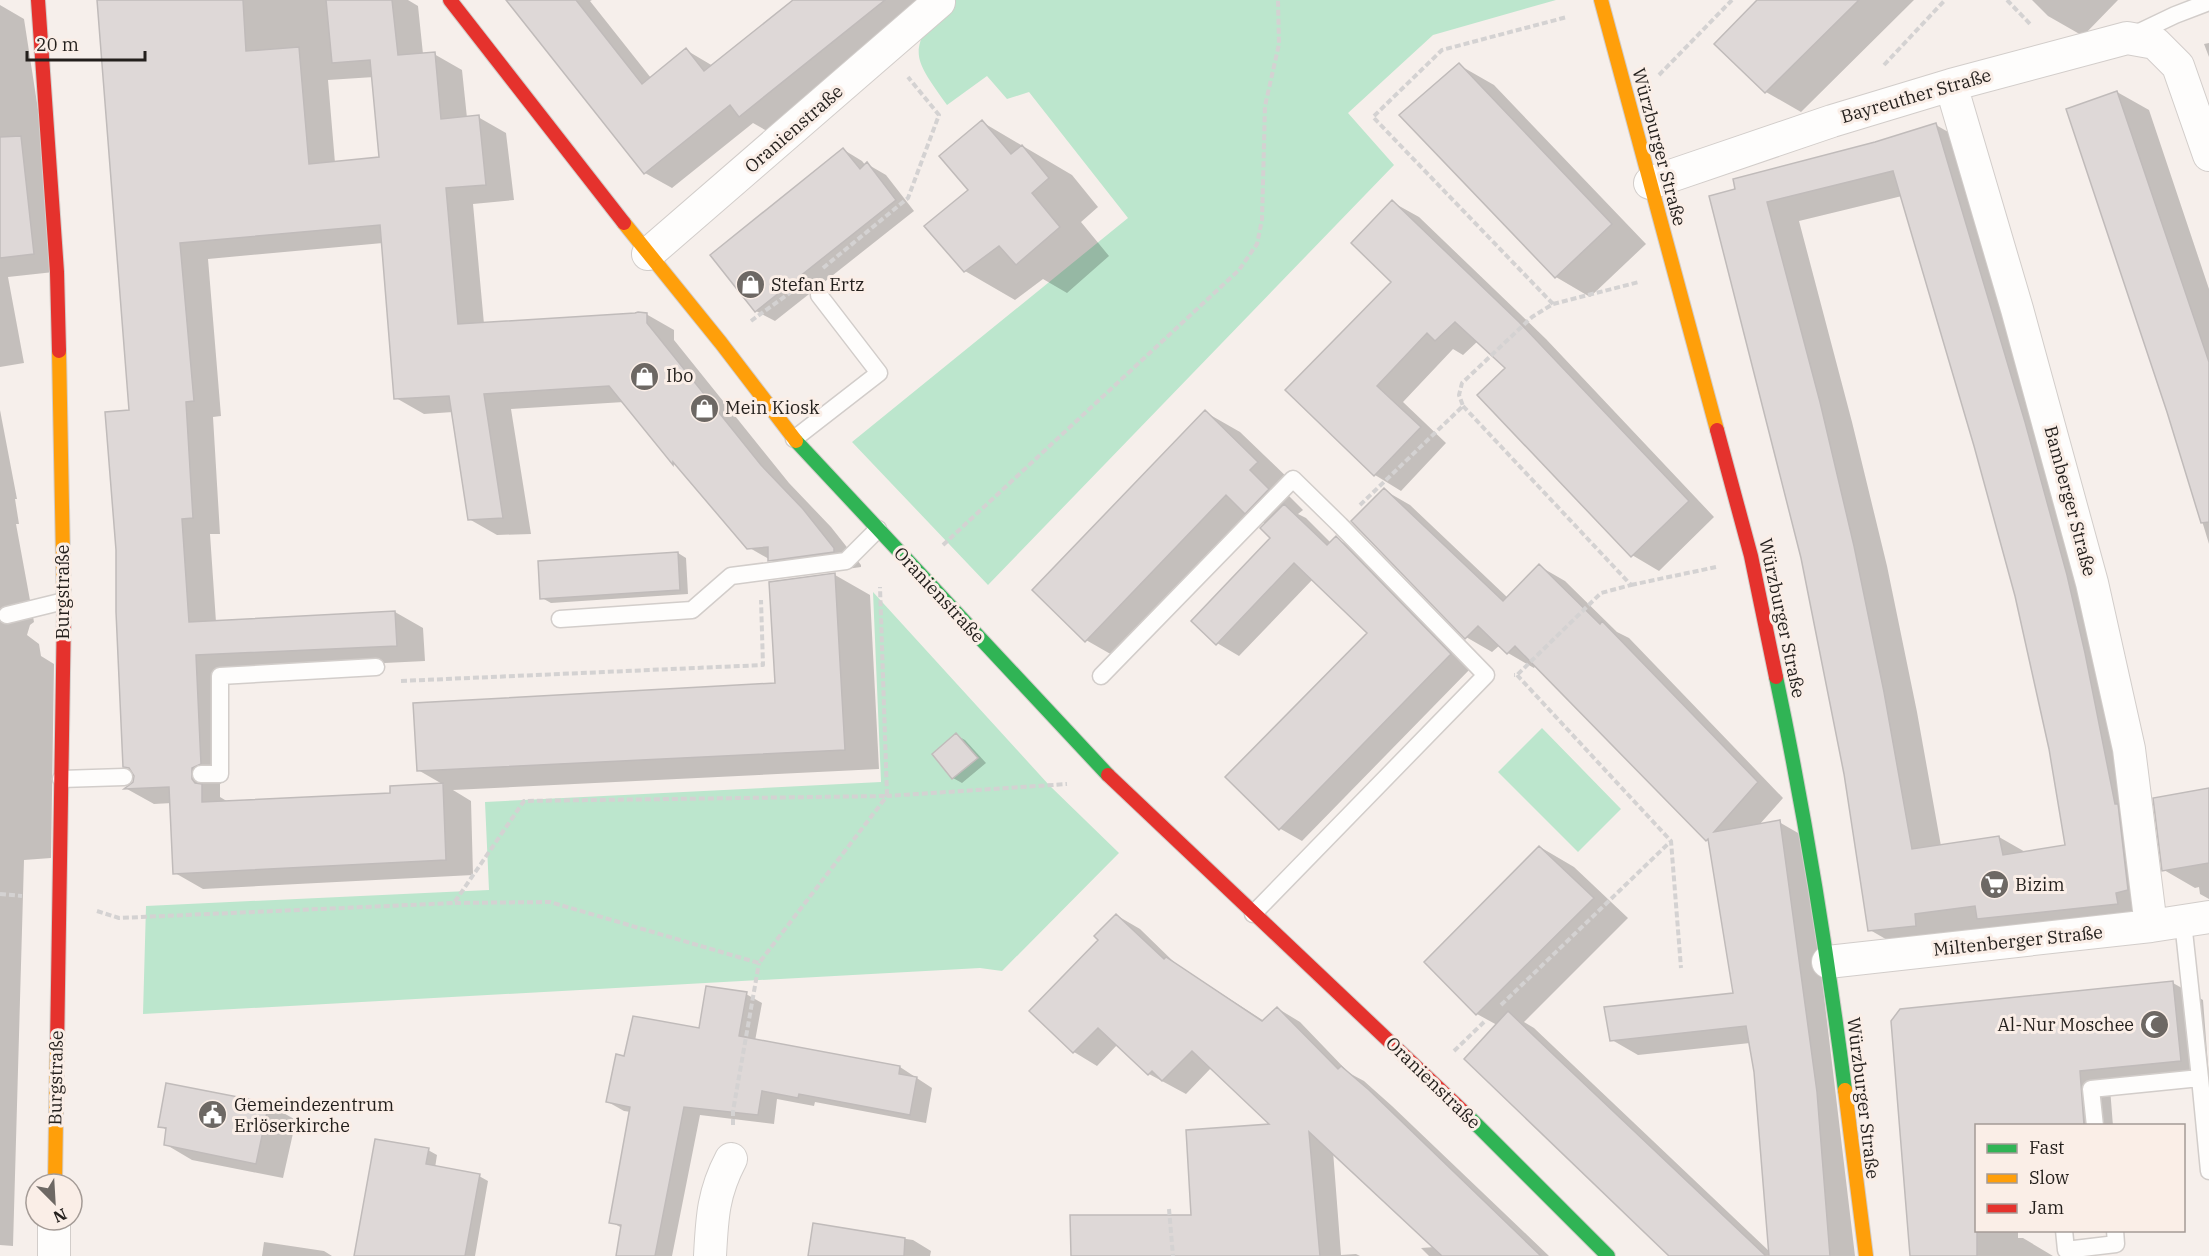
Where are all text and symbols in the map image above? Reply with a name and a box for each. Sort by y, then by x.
scale bar [27,24,146,62]
text: 20 m [36,33,79,56]
street label: Bayreuther Straße [1838,63,1994,128]
street label: Würzburger Straße [1627,65,1692,228]
street label: Oranienstraße [740,80,848,178]
shop icon: Stefan Ertz [734,269,766,301]
place label: Stefan Ertz [771,273,864,296]
shop icon: Ibo [629,360,661,392]
place label: Ibo [666,364,693,387]
shop icon: Mein Kiosk [688,392,720,424]
place label: Mein Kiosk [725,396,820,419]
street label: Bamberger Straße [2039,423,2102,579]
street label: Würzburger Straße [1754,536,1811,700]
street label: Oranienstraße [889,542,990,647]
street label: Burgstraße [51,545,74,639]
supermarket icon: Bizim [1978,869,2010,901]
place label: Bizim [2015,873,2065,896]
street label: Miltenberger Straße [1932,920,2104,961]
mosque icon: Al-Nur Moschee [2139,1009,2171,1041]
place label: Al-Nur Moschee [1998,1013,2134,1036]
street label: Würzburger Straße [1842,1016,1885,1180]
street label: Burgstraße [43,1030,68,1126]
street label: Oranienstraße [1381,1032,1486,1134]
place label: Gemeindezentrum Erlöserkirche [234,1093,394,1137]
public building icon: Gemeindezentrum Erlöserkirche [197,1099,229,1131]
legend [1975,1124,2185,1232]
text: Fast [2029,1136,2064,1159]
text: Slow [2029,1166,2069,1189]
north arrow [24,1172,84,1232]
text: Jam [2029,1196,2064,1219]
text: N [50,1204,70,1227]

